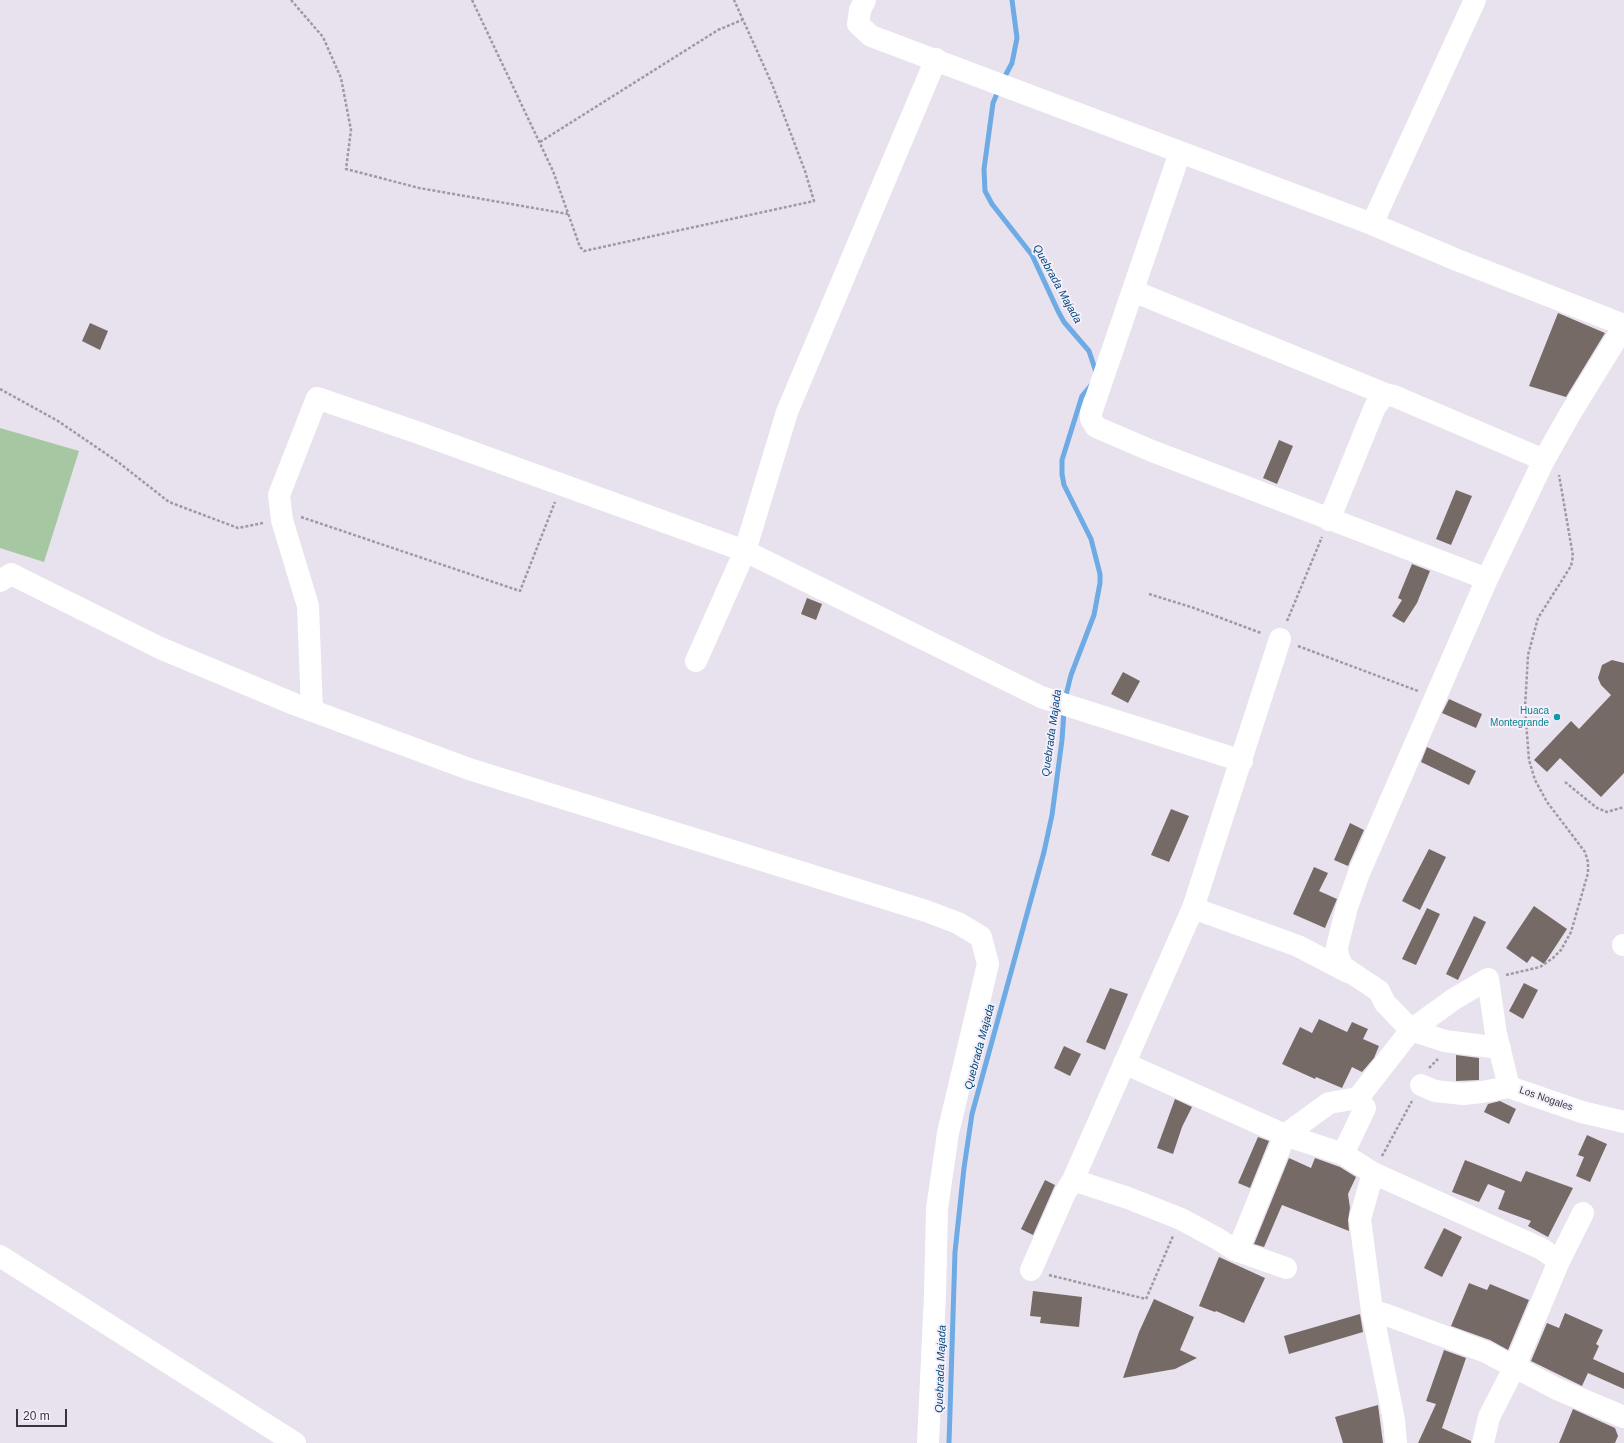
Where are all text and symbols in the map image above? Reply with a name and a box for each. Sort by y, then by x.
water label: Quebrada Majada [1030,242,1084,326]
water label: Quebrada Majada [1039,688,1065,778]
place label: Huaca Montegrande [1490,705,1549,728]
marker: Huaca Montegrande [1552,712,1562,722]
water label: Quebrada Majada [962,1003,998,1091]
street label: Los Nogales [1518,1084,1574,1114]
water label: Quebrada Majada [933,1325,949,1413]
scale bar [18,1401,69,1427]
text: 20 m [23,1409,50,1423]

